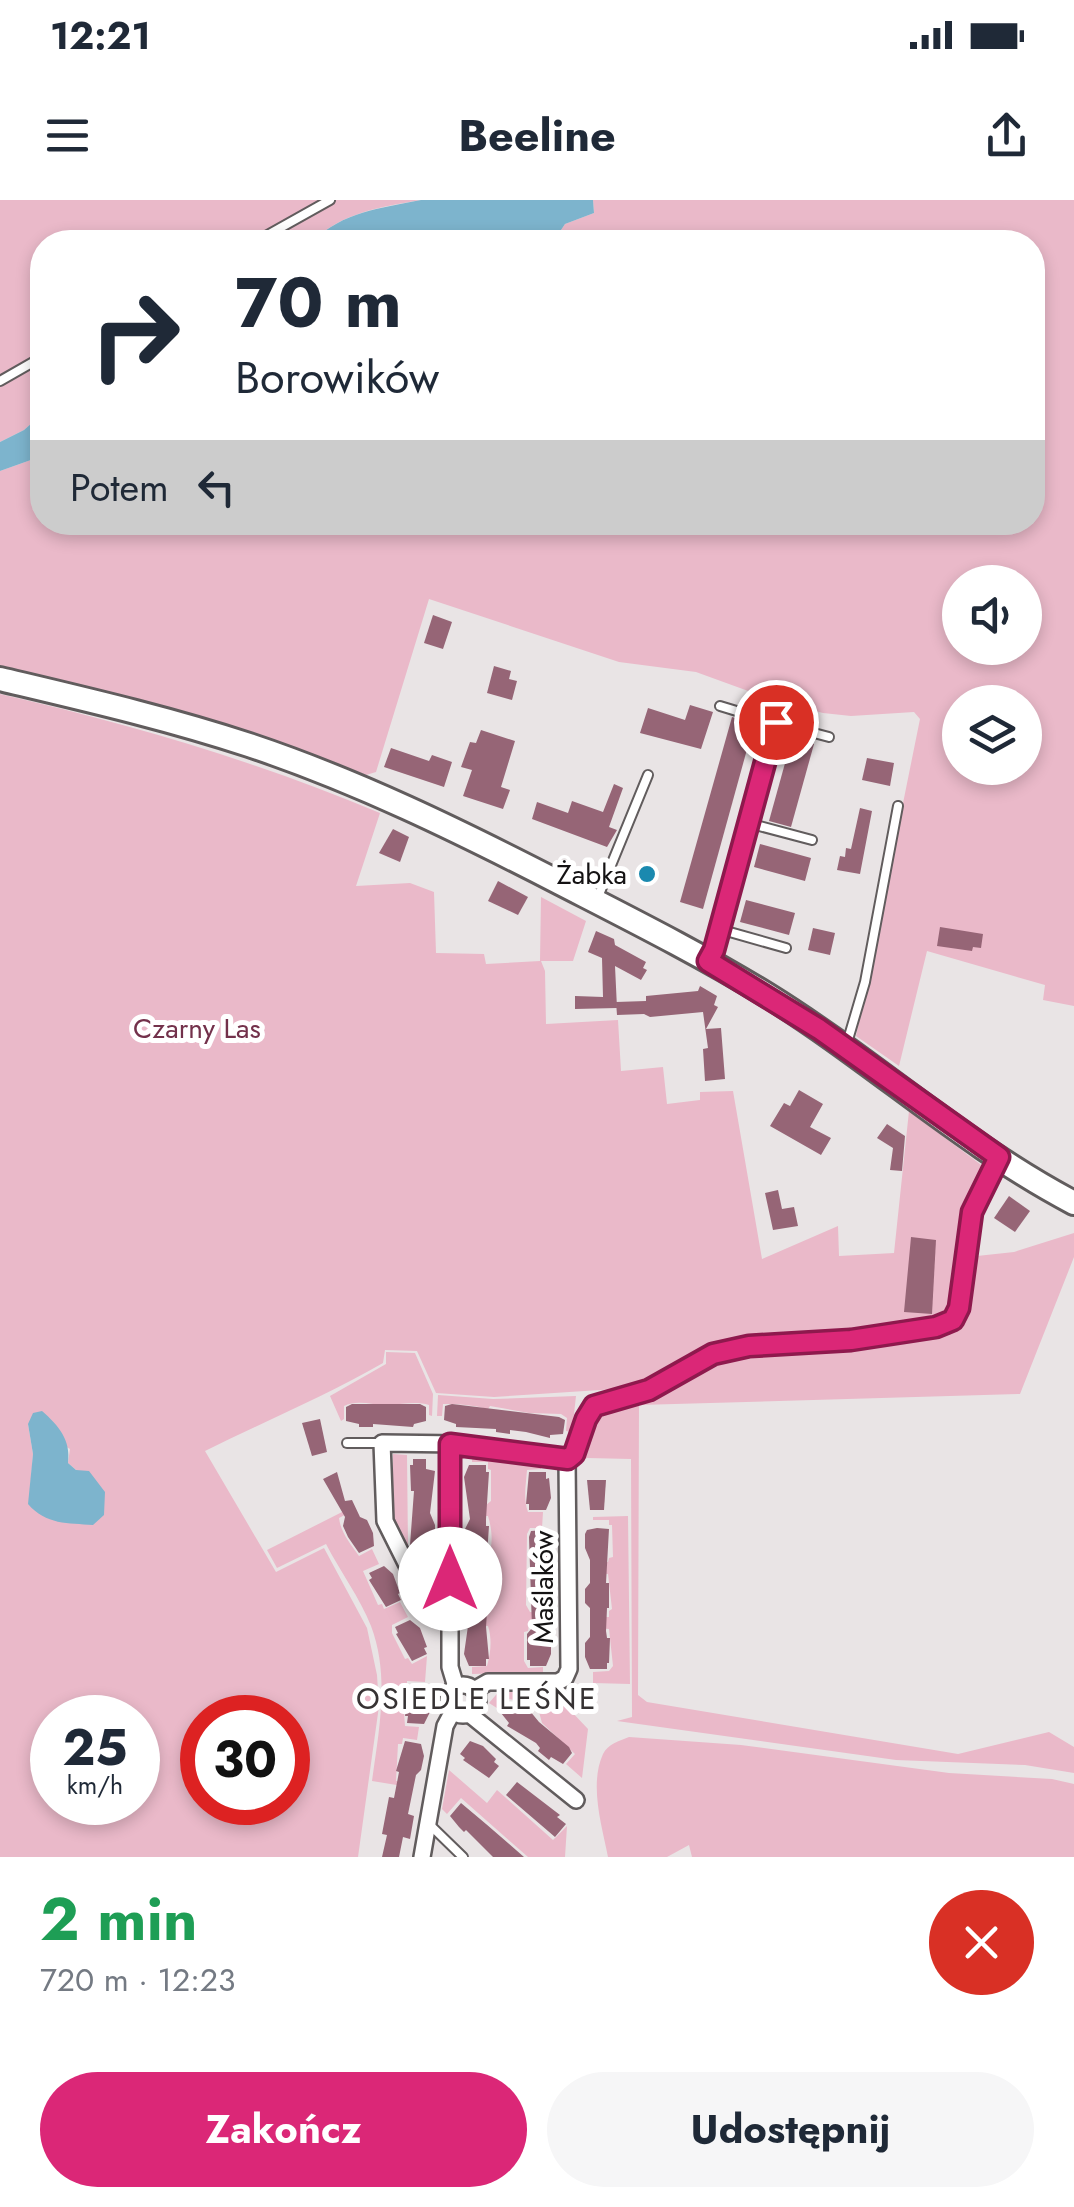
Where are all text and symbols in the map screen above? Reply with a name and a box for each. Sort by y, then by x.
text: 12:21 [50,8,151,63]
text: Beeline [458,103,616,168]
icon: menu [40,108,95,163]
icon: share [979,108,1034,163]
text: 70 m [235,252,402,353]
icon: right [70,270,200,400]
text: Borowików [235,345,439,410]
text: Potem [70,460,169,515]
icon: left [189,460,244,515]
map controls [942,565,1042,785]
button: sound [942,565,1042,665]
pin [734,680,819,765]
button: layers [942,685,1042,785]
icon: arrive [749,695,804,750]
place label: Żabka [557,854,627,895]
marker: Żabka [636,863,658,885]
park label: Czarny Las [133,1008,261,1049]
position arrow [398,1527,502,1631]
street label: Maślaków [523,1530,564,1644]
district label: OSIEDLE LEŚNE [356,1677,598,1720]
speed limit sign: 30 [180,1695,310,1825]
text: 25 [62,1711,128,1784]
text: km/h [67,1767,123,1803]
text: 2 min [40,1876,198,1963]
button: close [929,1890,1034,1995]
text: 720 m · 12:23 [40,1957,235,2003]
button: Zakończ [40,2072,527,2187]
button: Udostępnij [547,2072,1034,2187]

